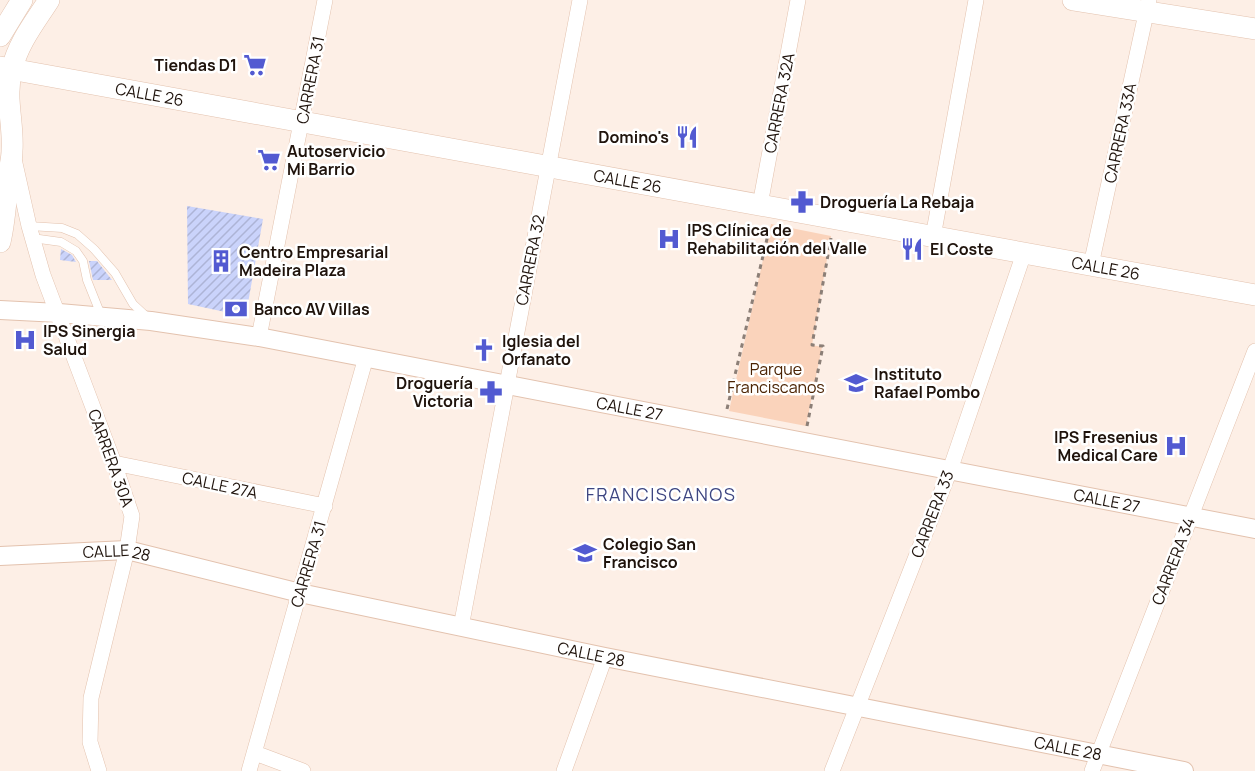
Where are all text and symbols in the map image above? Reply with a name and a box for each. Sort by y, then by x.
street label: CARRERA 31 [291,34,329,126]
street label: CARRERA 32A [758,51,800,155]
supermarket icon: Tiendas D1 [242,52,268,78]
place label: Tiendas D1 [154,54,237,76]
street label: CALLE 26 [114,77,185,111]
street label: CARRERA 33A [1099,81,1141,185]
restaurant icon: Domino's [674,124,700,150]
place label: Domino's [598,126,669,148]
place label: Autoservicio Mi Barrio [287,140,385,180]
supermarket icon: Autoservicio Mi Barrio [256,147,282,173]
street label: CALLE 26 [592,164,664,198]
pharmacy icon: Droguería La Rebaja [789,189,815,215]
place label: Droguería La Rebaja [820,191,974,213]
street label: CARRERA 32 [510,213,550,307]
place label: IPS Clínica de Rehabilitación del Valle [687,219,867,259]
hospital icon: IPS Clínica de Rehabilitación del Valle [656,226,682,252]
restaurant icon: El Coste [899,236,925,262]
place label: El Coste [930,238,994,260]
place label: Centro Empresarial Madeira Plaza [239,241,388,281]
building icon: Centro Empresarial Madeira Plaza [208,248,234,274]
street label: CALLE 26 [1070,251,1142,285]
bank icon: Banco AV Villas [223,296,249,322]
place label: Banco AV Villas [254,298,370,320]
place label: IPS Sinergia Salud [43,320,136,360]
hospital icon: IPS Sinergia Salud [12,327,38,353]
place label: Iglesia del Orfanato [502,330,580,370]
church icon: Iglesia del Orfanato [471,337,497,363]
park label: Parque Franciscanos [727,358,825,398]
place label: Instituto Rafael Pombo [874,363,980,403]
school or university icon: Instituto Rafael Pombo [843,370,869,396]
place label: Droguería Victoria [396,372,473,412]
pharmacy icon: Droguería Victoria [478,379,504,405]
street label: CALLE 27 [595,391,665,426]
street label: CARRERA 30A [83,406,139,510]
place label: IPS Fresenius Medical Care [1054,426,1158,466]
hospital icon: IPS Fresenius Medical Care [1163,433,1189,459]
street label: CALLE 27A [180,466,260,504]
street label: CARRERA 33 [905,467,959,561]
district label: FRANCISCANOS [586,482,736,506]
street label: CALLE 27 [1072,483,1142,518]
street label: CARRERA 34 [1146,514,1200,608]
street label: CARRERA 31 [285,518,331,610]
place label: Colegio San Francisco [603,533,696,573]
street label: CALLE 28 [82,539,153,566]
school or university icon: Colegio San Francisco [572,540,598,566]
street label: CALLE 28 [556,636,627,672]
street label: CALLE 28 [1032,731,1104,766]

